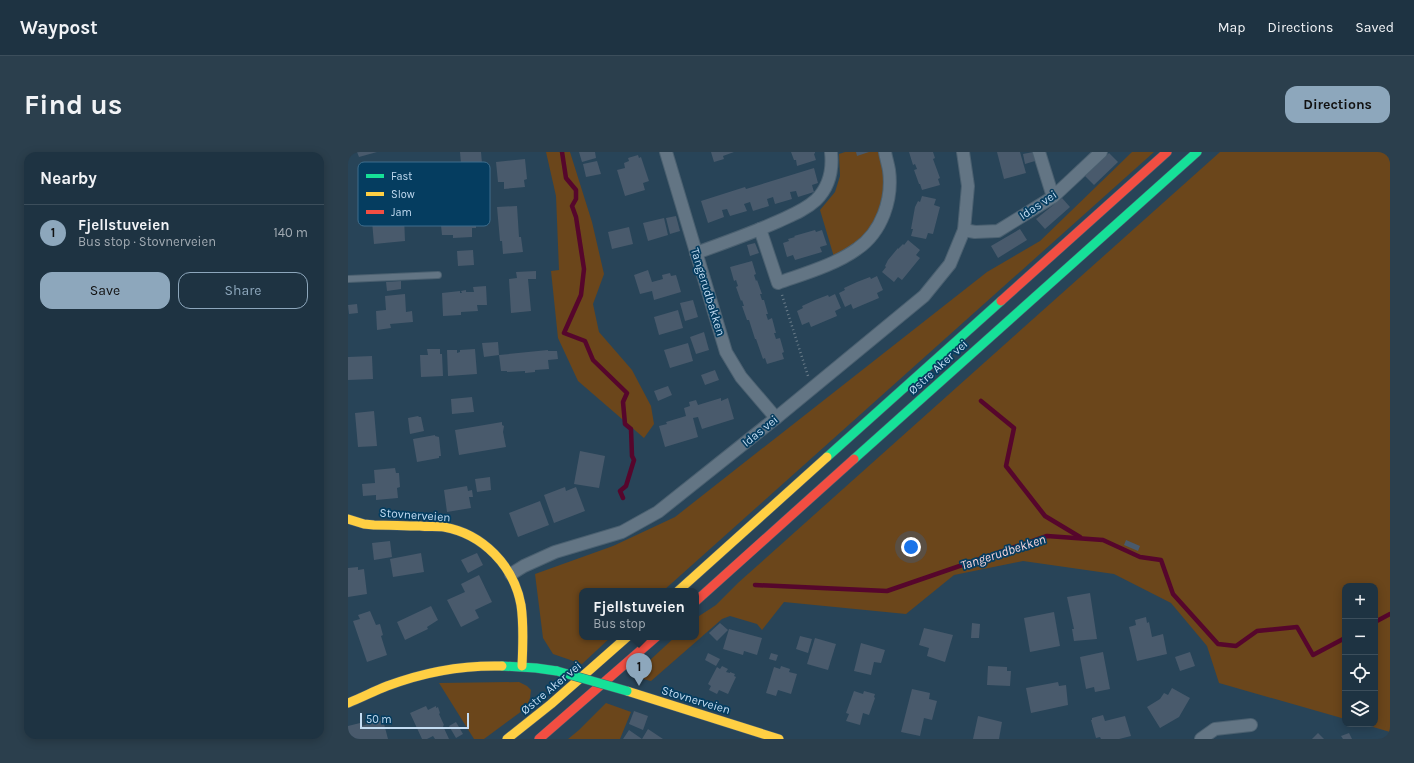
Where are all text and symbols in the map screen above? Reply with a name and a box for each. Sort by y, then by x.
text: Waypost [20,17,98,39]
text: Map [1218,19,1246,36]
text: Directions [1268,19,1333,36]
text: Saved [1355,19,1394,36]
button: Directions [1285,86,1390,123]
text: Find us [24,88,123,121]
legend [358,162,490,226]
text: Nearby [40,168,97,188]
text: Fast [391,170,412,183]
street label: Idas vei [1017,187,1059,223]
text: Slow [391,188,415,201]
text: Jam [391,206,412,219]
text: Fjellstuveien [78,216,170,234]
text: 1 [51,225,55,240]
text: 140 m [273,225,308,240]
text: Bus stop · Stovnerveien [78,234,216,249]
street label: Tangerudbakken [688,246,728,338]
button: Save [40,272,170,309]
button: Share [178,272,308,309]
street label: Østre Aker vei [906,337,970,397]
street label: Idas vei [739,412,781,450]
street label: Stovnerveien [379,506,451,524]
water label: Tangerudbekken [958,531,1048,573]
your location [901,537,921,557]
map controls [1342,583,1378,727]
button: + [1342,583,1378,619]
popup [579,588,699,640]
text: Fjellstuveien [593,598,685,616]
text: Bus stop [593,616,646,631]
button: − [1342,619,1378,655]
pin: 1 [626,653,652,686]
button: locate [1342,655,1378,691]
street label: Østre Aker vei [518,659,584,717]
street label: Stovnerveien [660,683,732,717]
button: layers [1342,691,1378,727]
scale bar [360,711,469,730]
text: 50 m [366,713,392,726]

